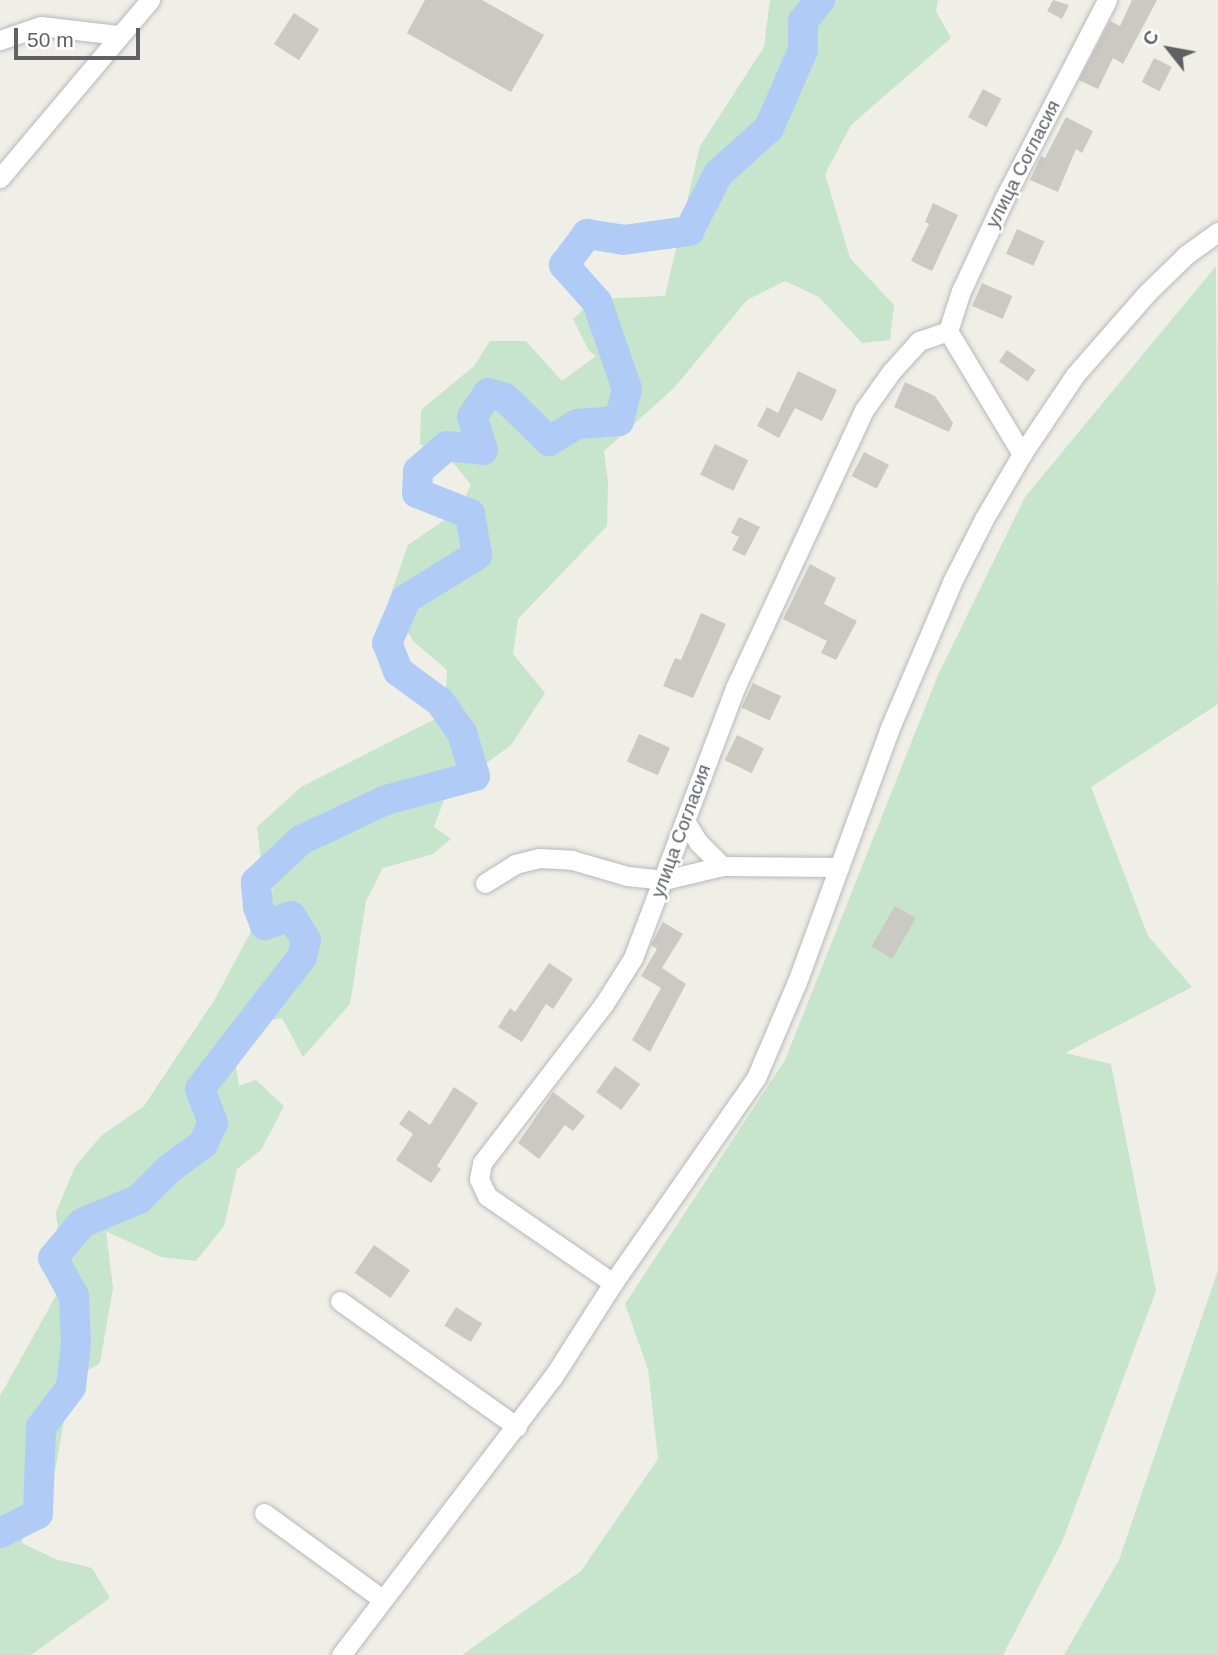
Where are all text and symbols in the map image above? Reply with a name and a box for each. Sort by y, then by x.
scale bar [18,14,144,58]
north arrow [1134,14,1204,84]
text: С [1138,27,1163,49]
text: 50 m [27,28,74,51]
street label: улица Согласия [981,96,1065,232]
street label: улица Согласия [646,761,716,901]

